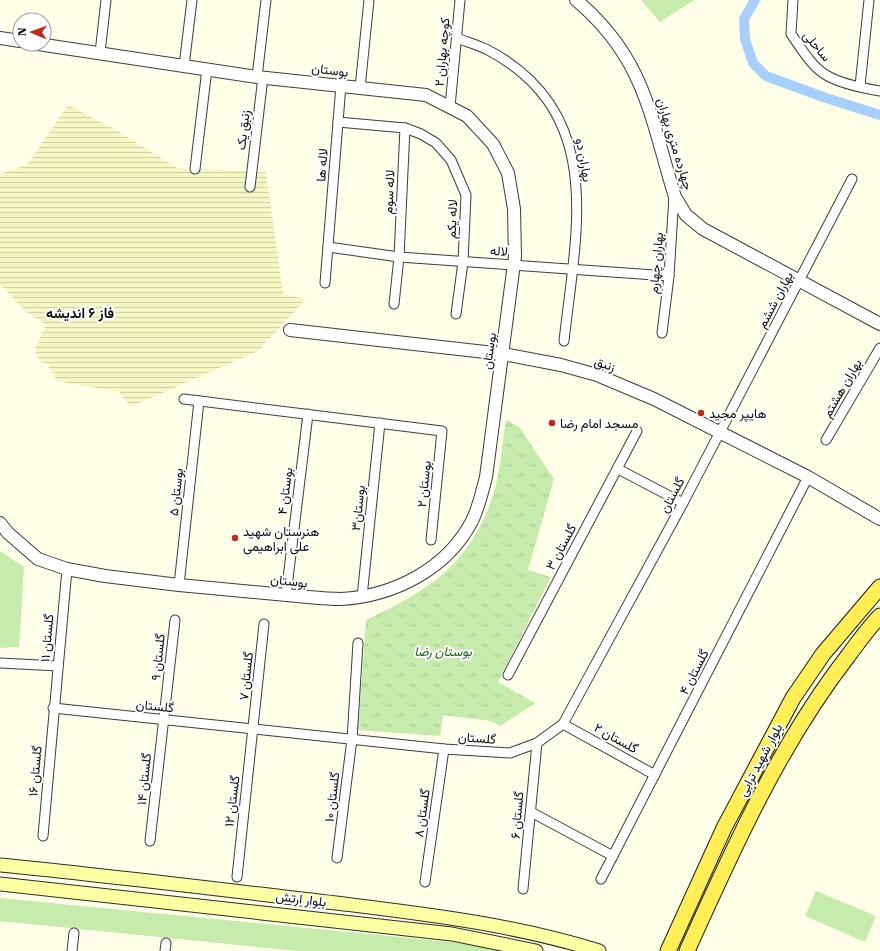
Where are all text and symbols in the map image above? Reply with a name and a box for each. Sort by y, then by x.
north arrow [12,12,52,52]
street label: کوچه بهاران ۲ [431,17,454,87]
text: N [15,27,29,36]
street label: ساحلی [799,27,835,65]
street label: بوستان [311,59,350,81]
street label: چهارده متری بهاران [652,96,697,193]
street label: زنبق یک [232,109,254,151]
street label: بهاران دو [572,137,596,183]
street label: لاله ها [312,148,332,182]
street label: لاله سوم [379,169,399,215]
street label: لاله یکم [443,199,461,239]
street label: بهاران چهارم [645,231,668,295]
street label: لاله [489,242,509,260]
street label: بهاران ششم [753,269,797,331]
district label: فاز ۶ اندیشه [46,304,114,322]
street label: بوستان [478,331,500,371]
street label: زنبق [592,353,618,375]
street label: بهاران هشتم [818,355,866,420]
place label: هایپر مجید [709,405,767,423]
marker: هایپر مجید [696,408,706,418]
place label: مسجد امام رضا [560,415,639,432]
marker: مسجد امام رضا [547,418,557,428]
street label: بوستان ۲ [413,460,435,508]
street label: بوستان ۴ [274,466,296,516]
street label: بوستان ۵ [165,467,187,517]
street label: گلستان [656,474,689,516]
street label: بوستان۳ [347,484,369,532]
street label: گلستان ۳ [542,521,580,573]
place label: هنرستان شهید علی ابراهیمی [243,523,319,555]
marker: هنرستان شهید علی ابراهیمی [230,533,240,543]
street label: بوستان [270,571,308,591]
street label: گلستان ۱۱ [36,613,58,663]
street label: گلستان ۹ [147,632,169,681]
park label: بوستان رضا [414,643,473,660]
street label: گلستان ۴ [675,646,713,697]
street label: گلستان ۷ [235,651,257,701]
street label: گلستان [135,696,175,716]
street label: گلستان ۲ [591,719,641,757]
street label: بلوار شهید ترابی [734,720,786,799]
street label: گلستان [457,728,497,748]
street label: گلستان ۱۶ [24,745,46,797]
street label: گلستان ۱۴ [133,752,155,806]
street label: گلستان ۱۰ [320,771,344,823]
street label: گلستان ۱۲ [220,774,244,828]
street label: گلستان ۸ [410,787,434,838]
street label: گلستان ۶ [506,790,528,839]
street label: بلوار ارتش [275,887,327,911]

